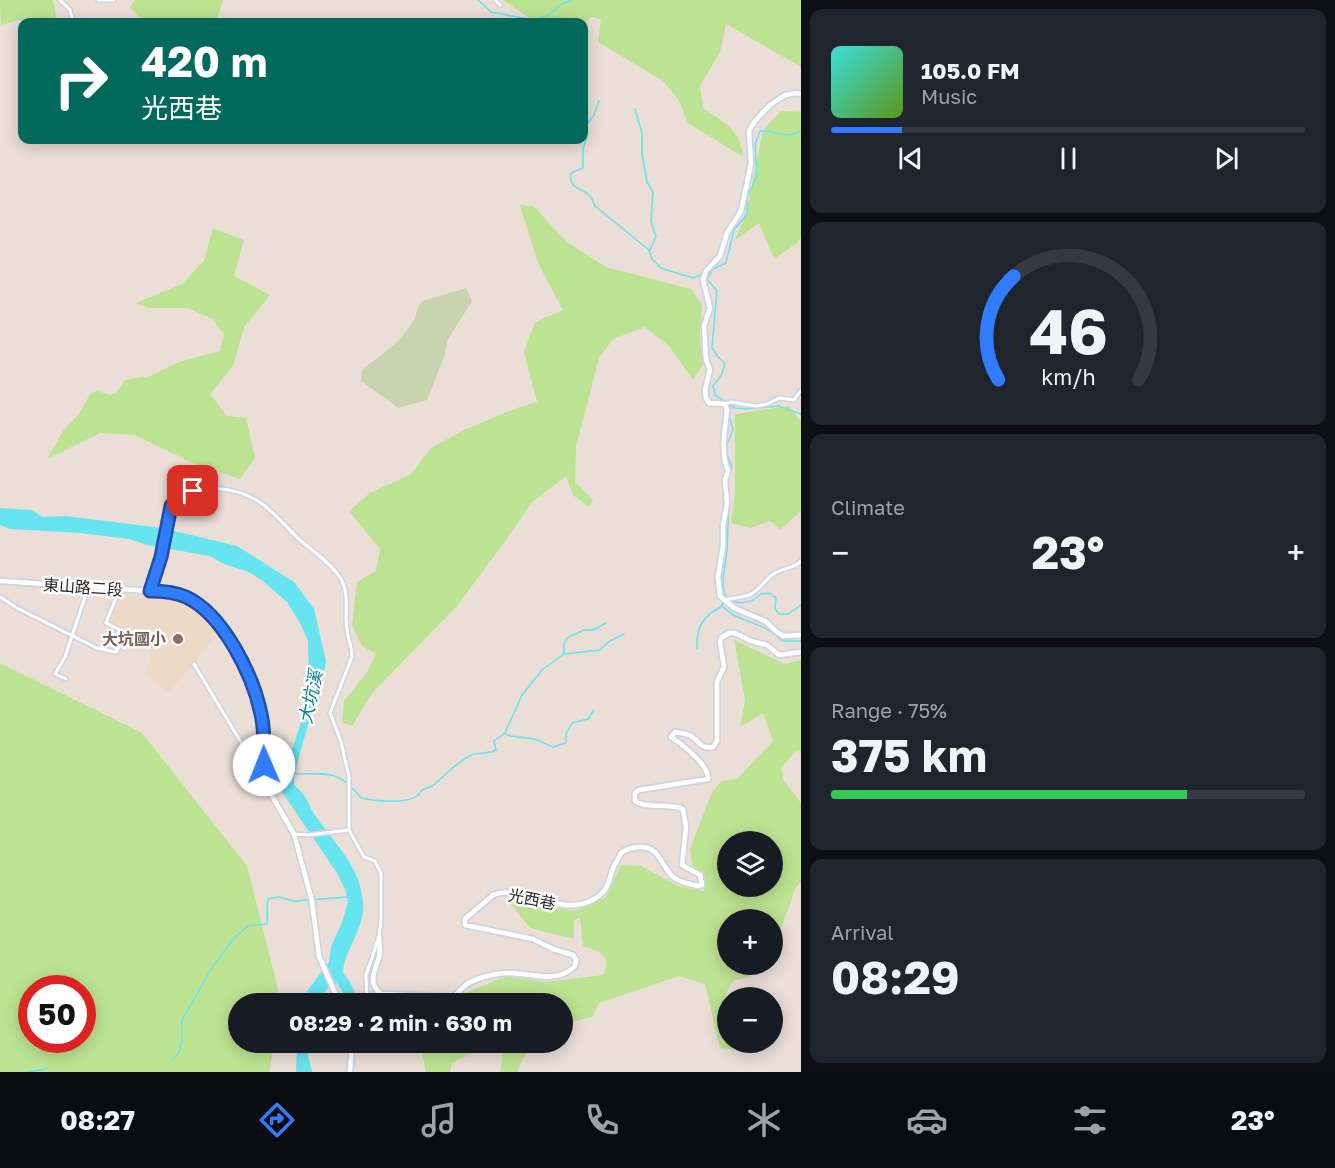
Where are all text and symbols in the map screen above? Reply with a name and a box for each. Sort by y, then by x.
text: 420 m [141,36,267,86]
icon: right [42,42,120,120]
text: 105.0 FM [921,57,1020,84]
text: Music [921,84,977,108]
text: 光西巷 [141,92,222,124]
icon: previous [894,142,927,175]
icon: pause [1052,142,1085,175]
icon: next [1210,142,1243,175]
text: 46 [1029,294,1107,369]
text: km/h [1041,365,1095,391]
pin [167,465,218,516]
icon: arrive [176,474,209,507]
text: Climate [831,495,905,519]
text: 23° [1032,525,1104,579]
text: − [831,533,849,572]
text: + [1287,533,1305,572]
street label: 東山路二段 [42,574,124,600]
place label: 大坑國小 [102,629,166,649]
marker: 大坑國小 [171,632,185,646]
water label: 大坑溪 [294,665,327,726]
text: Range · 75% [831,698,947,722]
text: 375 km [831,728,987,782]
position arrow [232,733,296,797]
map controls [717,831,783,1053]
button: layers [717,831,783,897]
street label: 光西巷 [507,885,557,913]
button: + [717,909,783,975]
text: Arrival [831,920,894,944]
text: 08:29 [831,950,959,1004]
speed limit sign: 50 [18,975,96,1053]
button: − [717,987,783,1053]
text: 08:29 · 2 min · 630 m [289,1009,512,1036]
icon: directions [256,1099,298,1141]
icon: music [418,1099,460,1141]
icon: phone [581,1099,623,1141]
icon: climate [743,1099,785,1141]
icon: car [906,1099,948,1141]
icon: filters [1069,1099,1111,1141]
text: 08:27 [60,1104,135,1136]
text: 23° [1231,1104,1275,1136]

